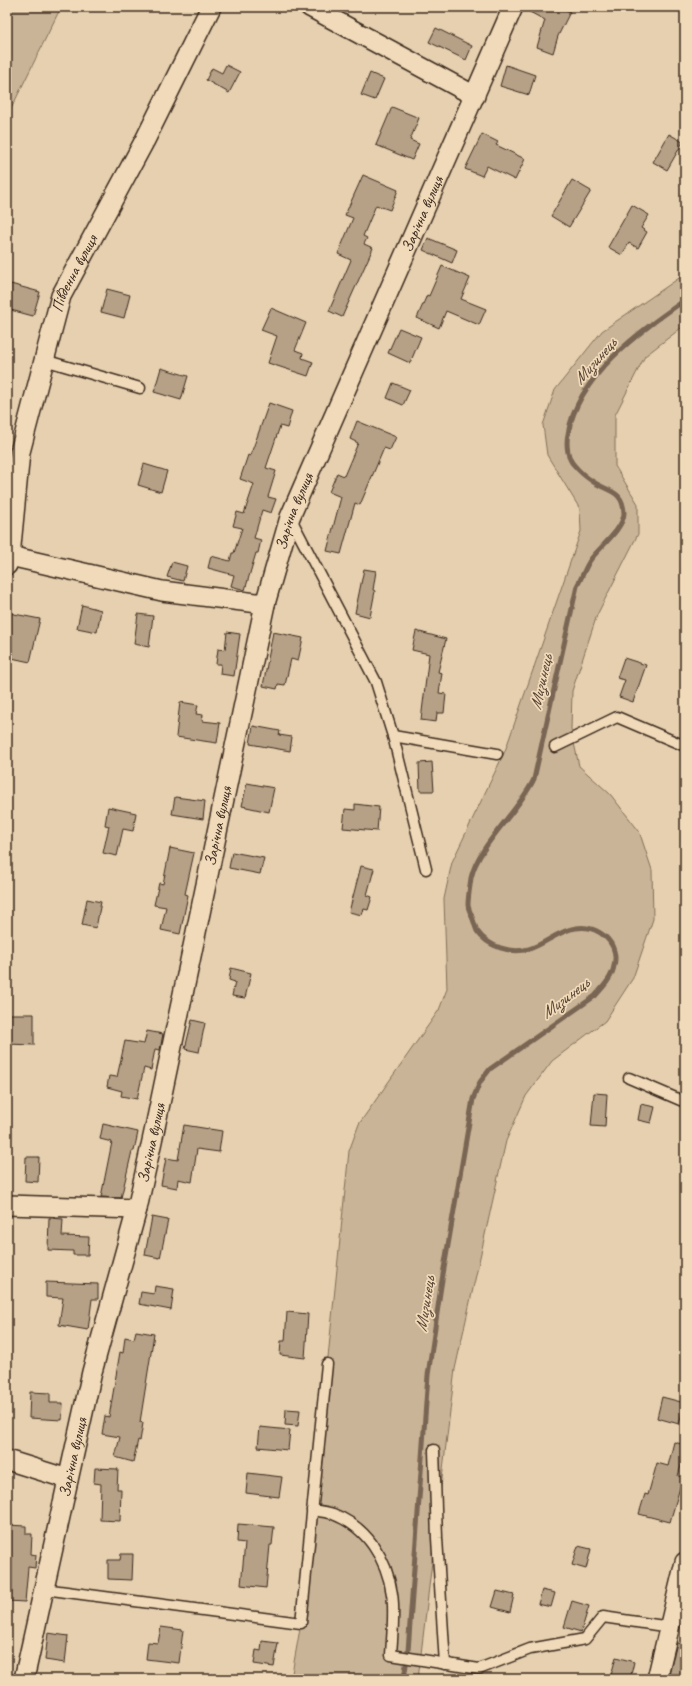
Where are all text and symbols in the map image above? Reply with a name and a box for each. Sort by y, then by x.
street label: Зарічна вулиця [397,172,448,255]
street label: Південна вулиця [47,231,102,314]
water label: Мизинець [569,332,623,389]
street label: Зарічна вулиця [271,469,318,552]
water label: Мизинець [525,651,559,712]
street label: Зарічна вулиця [200,783,237,868]
water label: Мизинець [537,972,595,1024]
street label: Зарічна вулиця [133,1100,170,1185]
water label: Мизинець [410,1274,441,1333]
street label: Зарічна вулиця [55,1414,92,1499]

